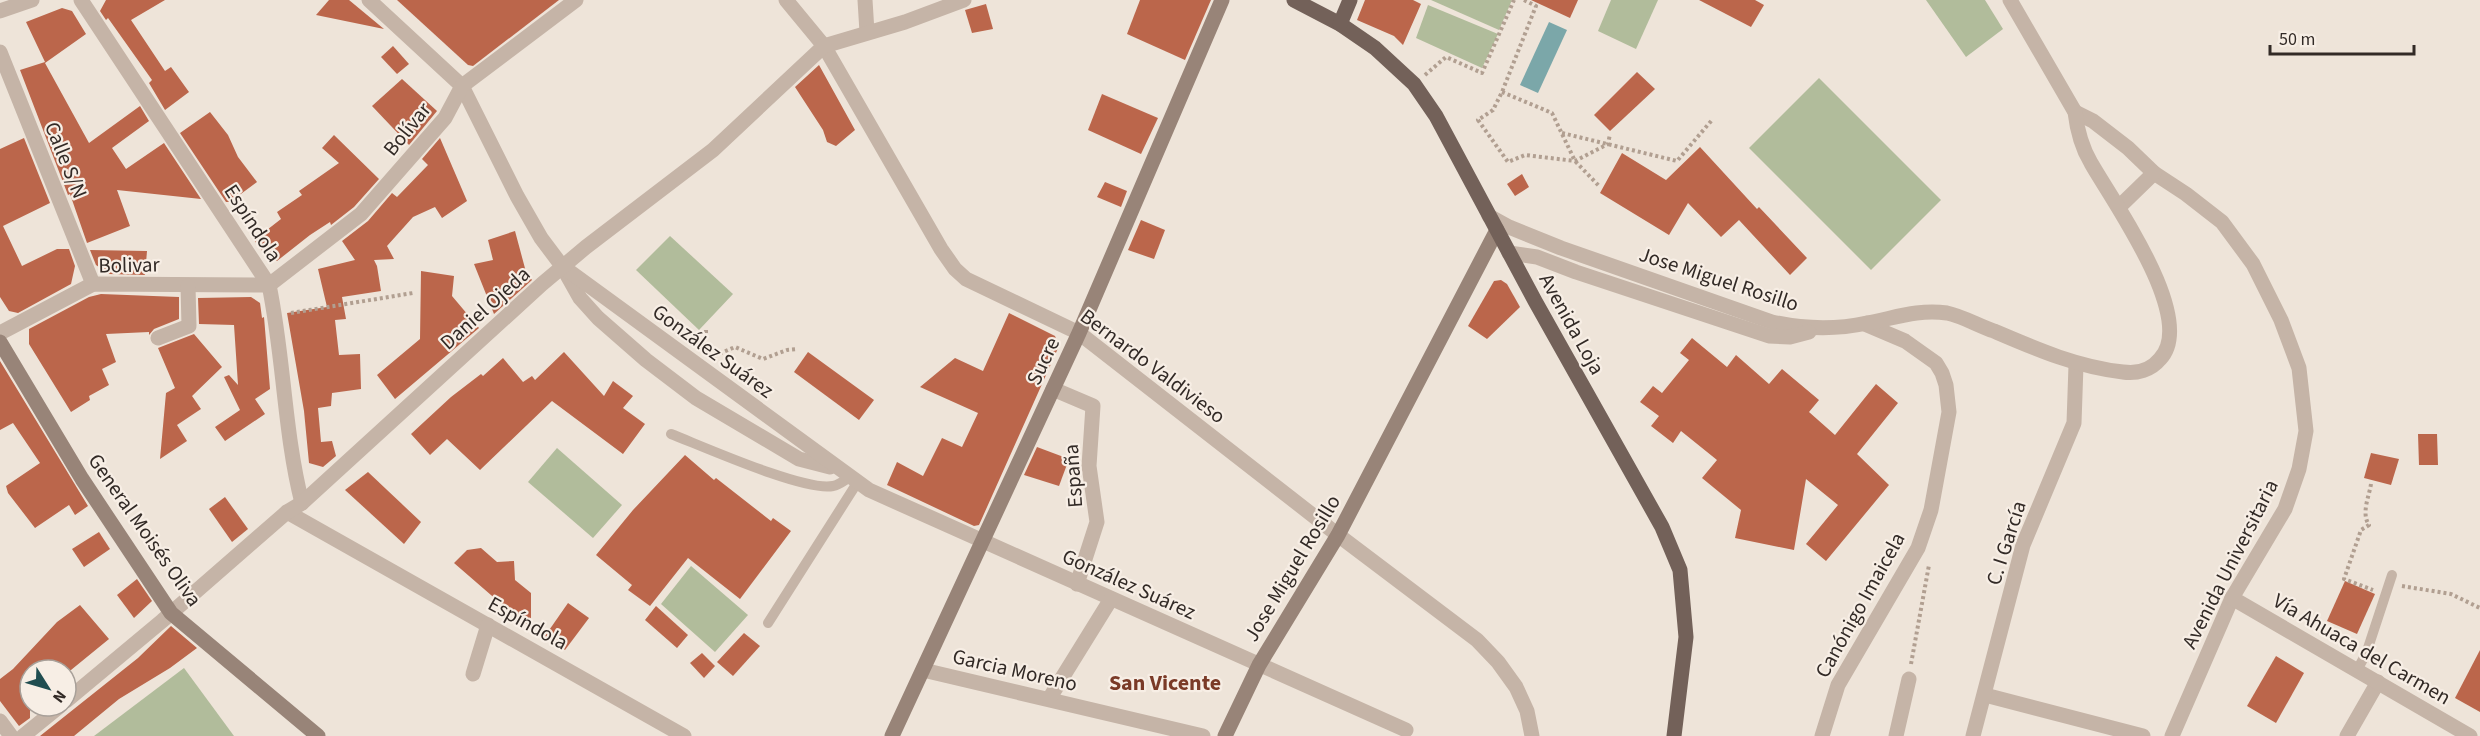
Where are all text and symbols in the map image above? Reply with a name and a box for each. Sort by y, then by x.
scale bar [2270,18,2414,56]
text: 50 m [2279,27,2315,52]
street label: Bolívar [376,95,438,162]
street label: Calle S/N [37,117,95,203]
street label: Espíndola [217,178,289,268]
street label: Jose Miguel Rosillo [1635,239,1803,319]
street label: Bolivar [98,249,161,281]
street label: Daniel Ojeda [433,259,537,357]
street label: Avenida Loja [1532,268,1612,380]
street label: González Suárez [646,297,780,405]
street label: Bernardo Valdivieso [1074,301,1232,431]
street label: Sucre [1019,332,1067,390]
street label: España [1056,443,1090,509]
street label: General Moisés Oliva [81,447,209,613]
street label: Avenida Universitaria [2174,474,2286,654]
street label: Jose Miguel Rosillo [1236,489,1348,647]
street label: C. I García [1978,497,2034,589]
street label: Canónigo Imaicela [1808,527,1912,683]
street label: González Suárez [1057,541,1201,627]
street label: Vía Ahuaca del Carmen [2268,586,2456,712]
street label: Espíndola [483,589,573,657]
street label: Garcia Moreno [950,641,1080,699]
north arrow [18,658,78,718]
district label: San Vicente [1109,667,1221,699]
text: N [47,686,71,707]

